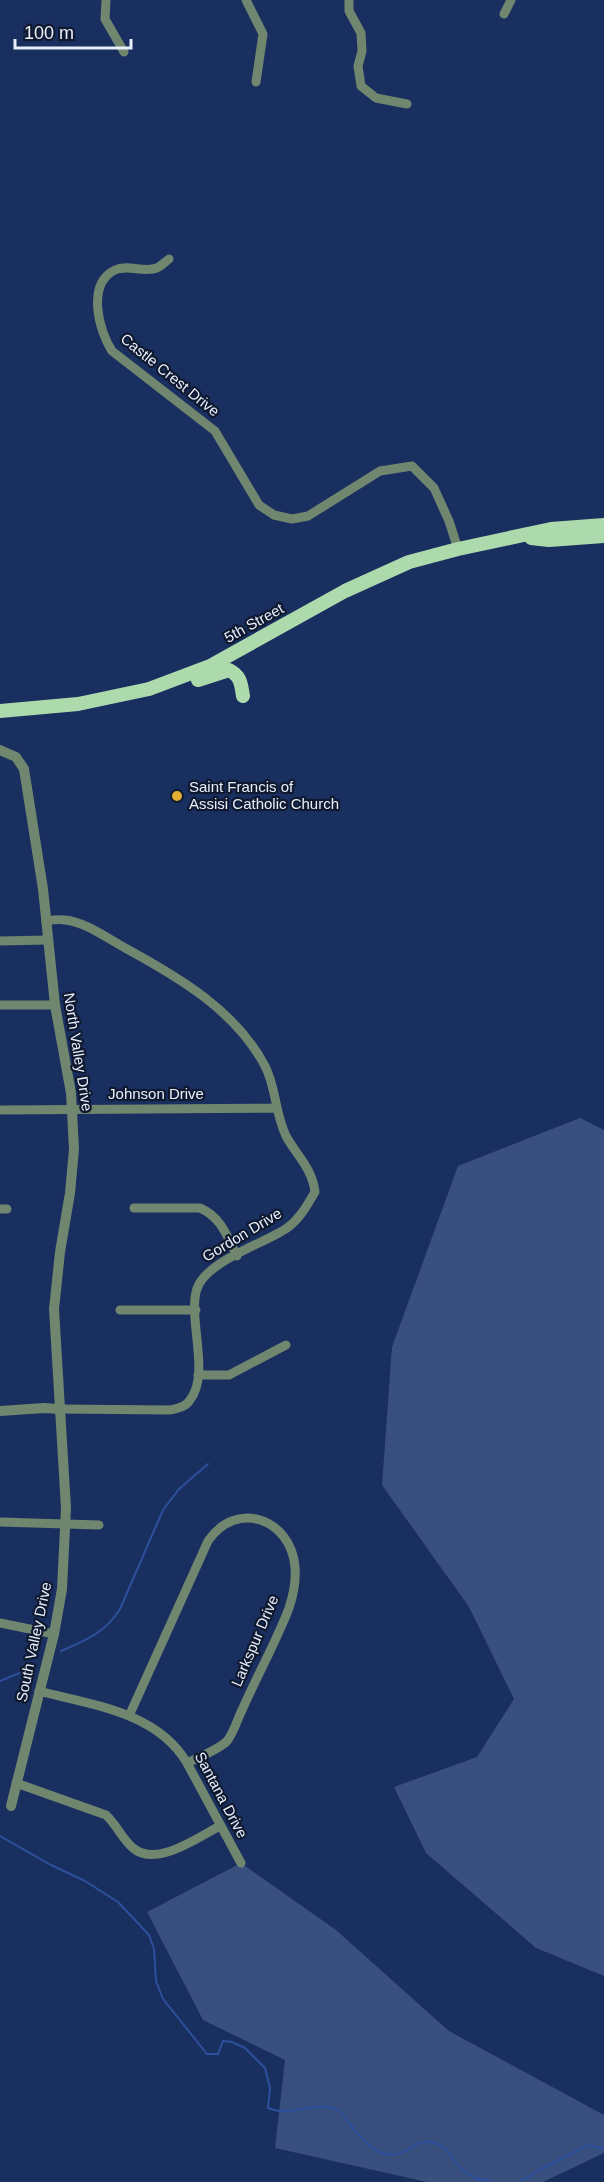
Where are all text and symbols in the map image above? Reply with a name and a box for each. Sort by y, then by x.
scale bar [15,12,130,50]
text: 100 m [24,23,74,43]
street label: Castle Crest Drive [118,330,223,420]
street label: 5th Street [221,599,287,646]
place label: Saint Francis of Assisi Catholic Church [189,778,339,812]
marker: Saint Francis of Assisi Catholic Church [170,789,184,803]
street label: North Valley Drive [61,991,96,1112]
street label: Johnson Drive [108,1085,204,1102]
street label: Gordon Drive [199,1204,284,1265]
street label: South Valley Drive [12,1580,55,1703]
street label: Larkspur Drive [228,1593,281,1689]
street label: Santana Drive [192,1749,251,1841]

